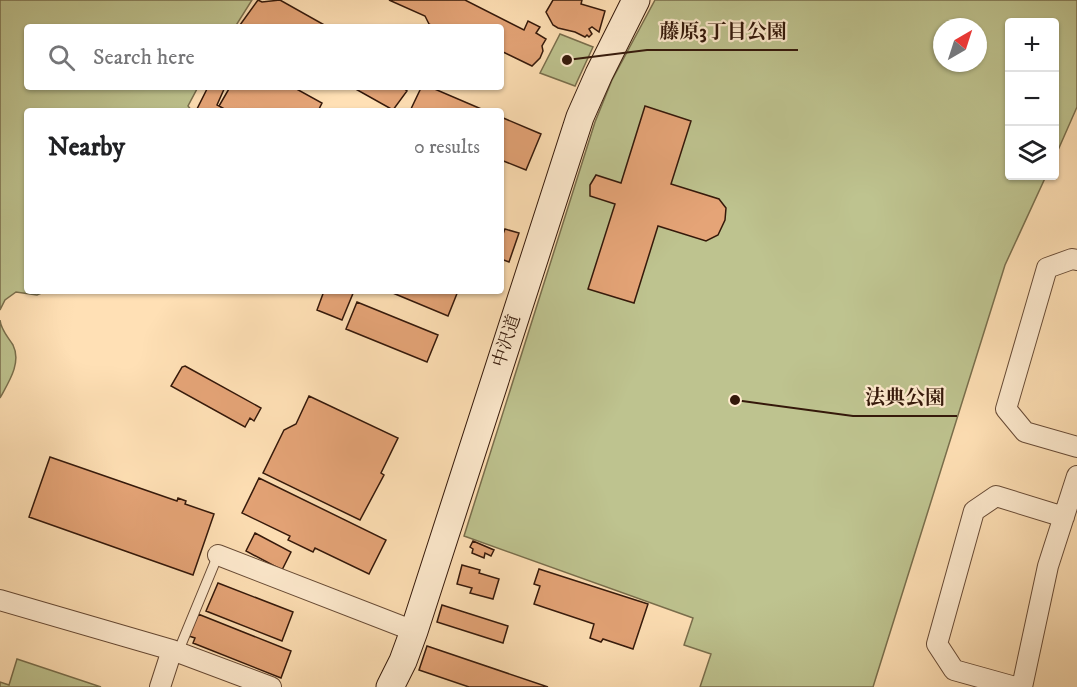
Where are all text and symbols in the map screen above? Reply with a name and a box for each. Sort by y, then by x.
callout: 藤原3丁目公園 [647,12,798,50]
north arrow [933,18,987,72]
map controls [1005,18,1059,180]
button: + [1005,18,1059,72]
text: 藤原3丁目公園 [659,20,787,45]
search box [24,24,504,90]
icon: search [45,41,78,74]
text: Search here [93,44,195,71]
button: − [1005,72,1059,126]
button: layers [1005,126,1059,180]
text: Nearby [48,131,125,164]
text: 0 results [414,135,480,160]
street label: 中沢道 [488,312,526,370]
callout: 法典公園 [853,378,957,416]
text: 法典公園 [865,386,945,411]

